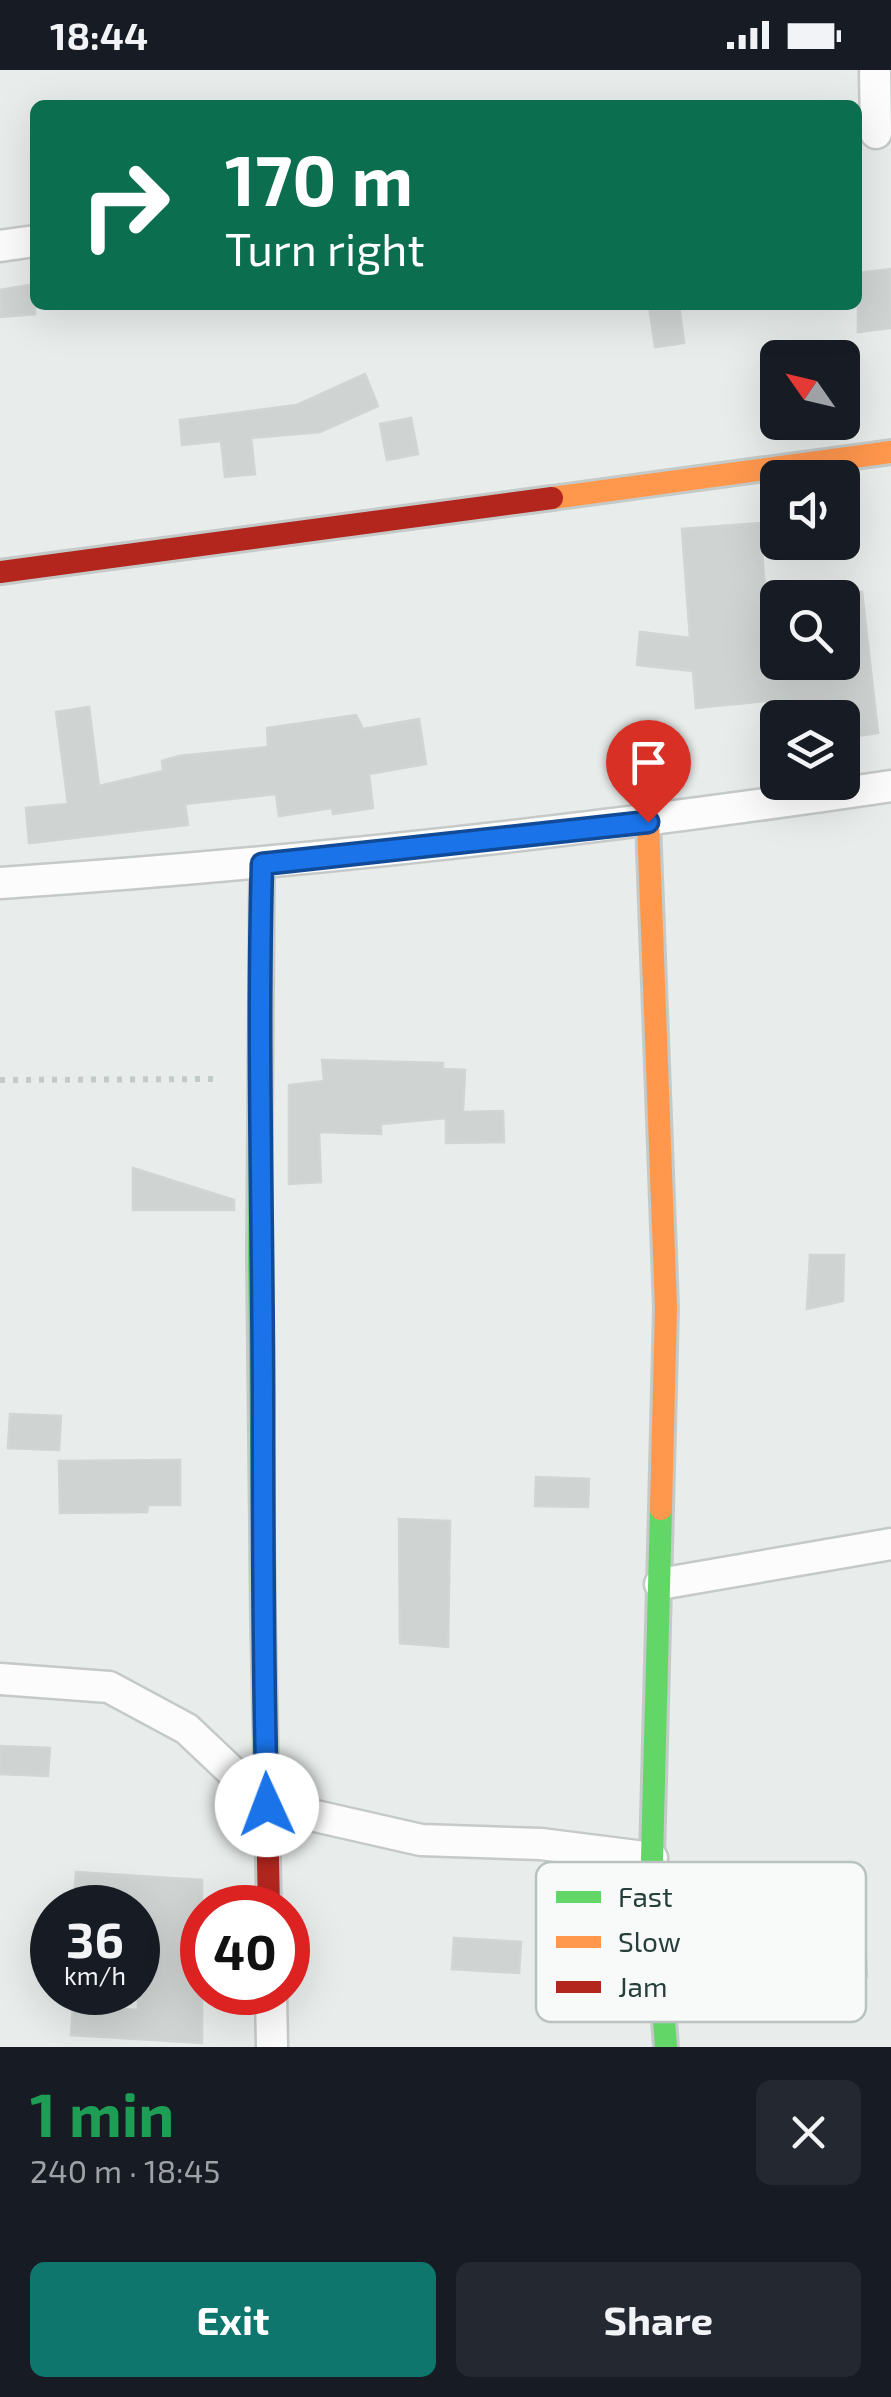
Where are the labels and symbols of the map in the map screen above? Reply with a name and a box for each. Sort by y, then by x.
north arrow [760,340,860,440]
pin [606,720,691,823]
position arrow [215,1753,319,1857]
legend [536,1862,866,2022]
text: Fast [618,1879,673,1913]
speed limit sign: 40 [180,1885,310,2015]
text: Slow [618,1924,681,1958]
text: Jam [618,1969,667,2003]

